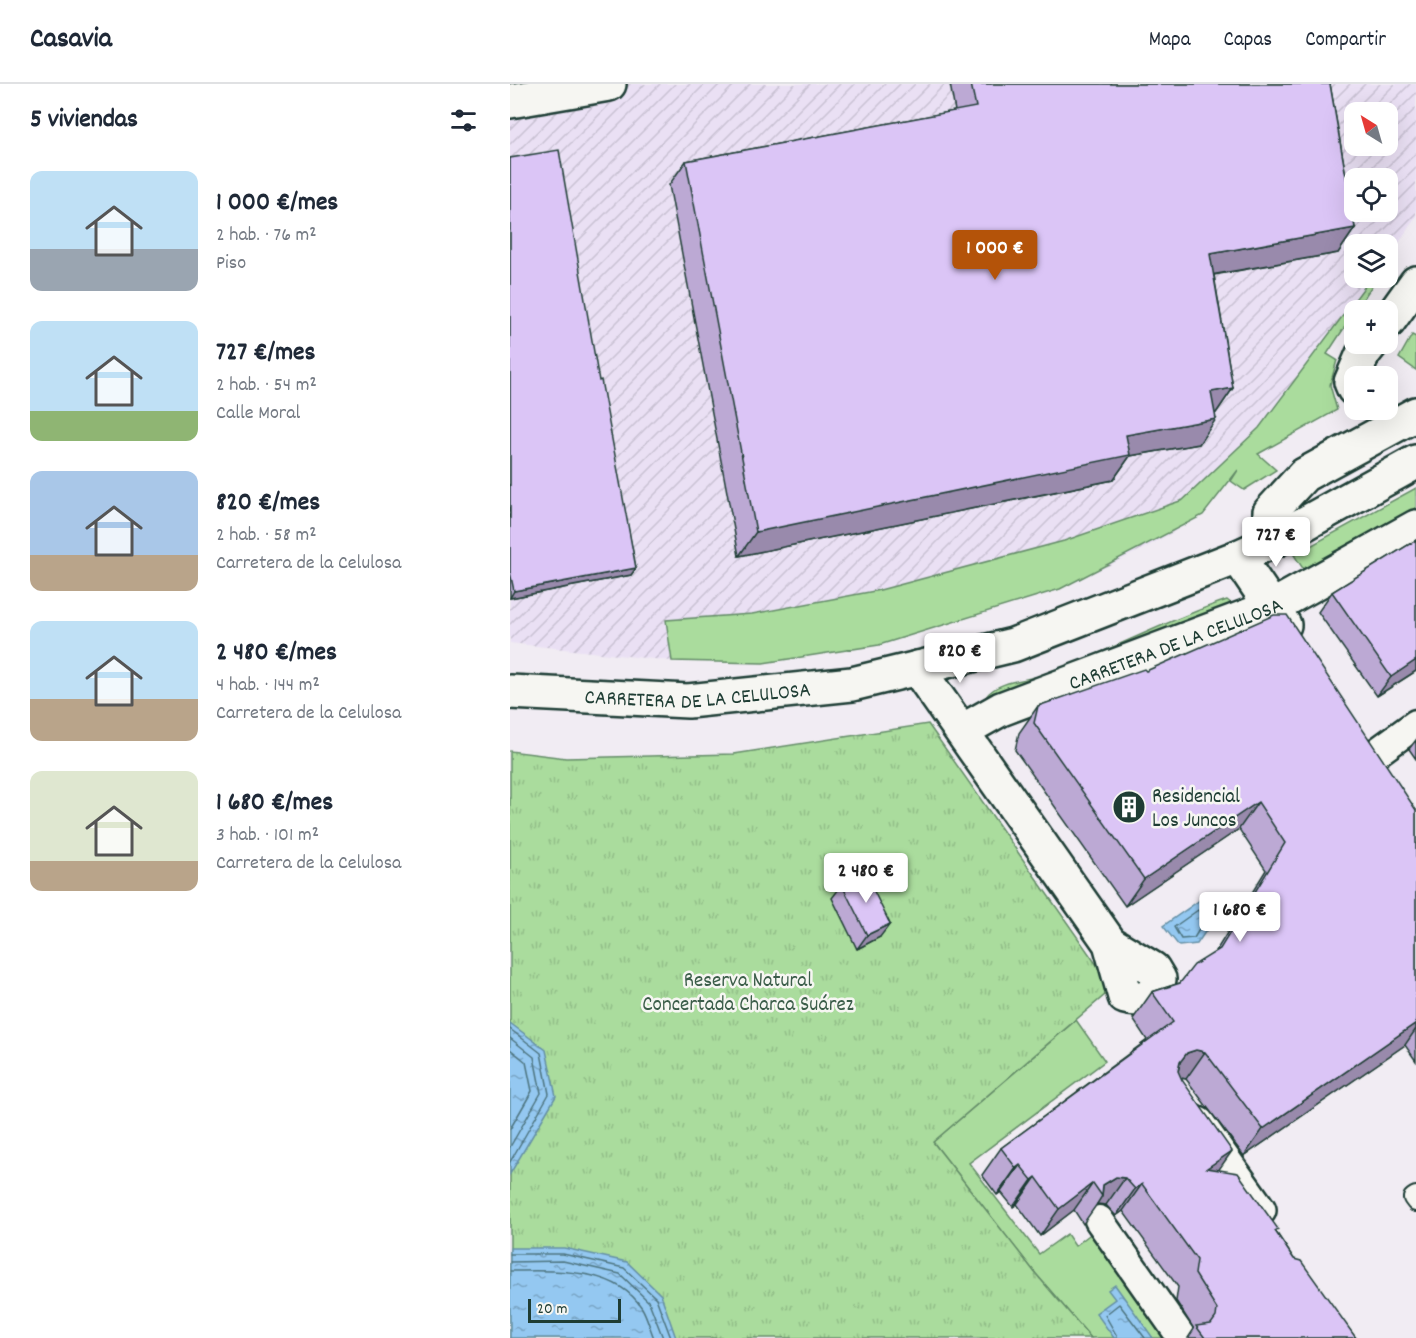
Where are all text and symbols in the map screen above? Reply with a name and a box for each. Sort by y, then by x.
text: Casavia [30,21,112,61]
text: Mapa [1149,26,1191,56]
text: Capas [1224,26,1272,56]
text: Compartir [1305,26,1386,56]
text: 5 viviendas [30,102,138,139]
north arrow [1344,102,1398,156]
map controls [1344,102,1398,420]
icon: filters [447,104,480,137]
button: locate [1344,168,1398,222]
text: 1 000 €/mes [216,185,338,222]
icon: home [78,195,150,267]
text: 2 hab. · 76 m² [216,222,317,250]
pin: 1 000 € [940,230,1050,281]
button: layers [1344,234,1398,288]
text: 1 000 € [966,235,1024,263]
text: Piso [216,250,246,278]
button: + [1344,300,1398,354]
text: 727 €/mes [216,335,315,372]
icon: home [78,345,150,417]
button: − [1344,366,1398,420]
text: 2 hab. · 54 m² [216,372,317,400]
text: Calle Moral [216,400,300,428]
text: 820 €/mes [216,485,320,522]
icon: home [78,495,150,567]
pin: 727 € [1234,517,1318,568]
text: 2 hab. · 58 m² [216,522,316,550]
text: 727 € [1256,522,1296,550]
text: Carretera de la Celulosa [216,550,401,578]
street label: CARRETERA DE LA CELULOSA [1065,592,1289,700]
pin: 820 € [918,633,1002,684]
text: 2 480 €/mes [216,635,337,672]
text: 820 € [938,638,982,666]
icon: home [78,645,150,717]
text: 4 hab. · 144 m² [216,672,320,700]
street label: CARRETERA DE LA CELULOSA [584,676,812,719]
text: Carretera de la Celulosa [216,700,401,728]
place label: Residencial Los Juncos [1152,783,1240,837]
text: 1 680 €/mes [216,785,333,822]
building icon: Residencial Los Juncos [1111,789,1147,825]
icon: home [78,795,150,867]
text: 3 hab. · 101 m² [216,822,319,850]
text: Carretera de la Celulosa [216,850,401,878]
pin: 2 480 € [811,853,921,904]
text: 2 480 € [838,858,894,886]
pin: 1 680 € [1185,892,1295,943]
text: 1 680 € [1213,897,1267,925]
park label: Reserva Natural Concertada Charca Suárez [642,967,854,1021]
scale bar [528,1296,621,1324]
text: 20 m [537,1298,567,1321]

